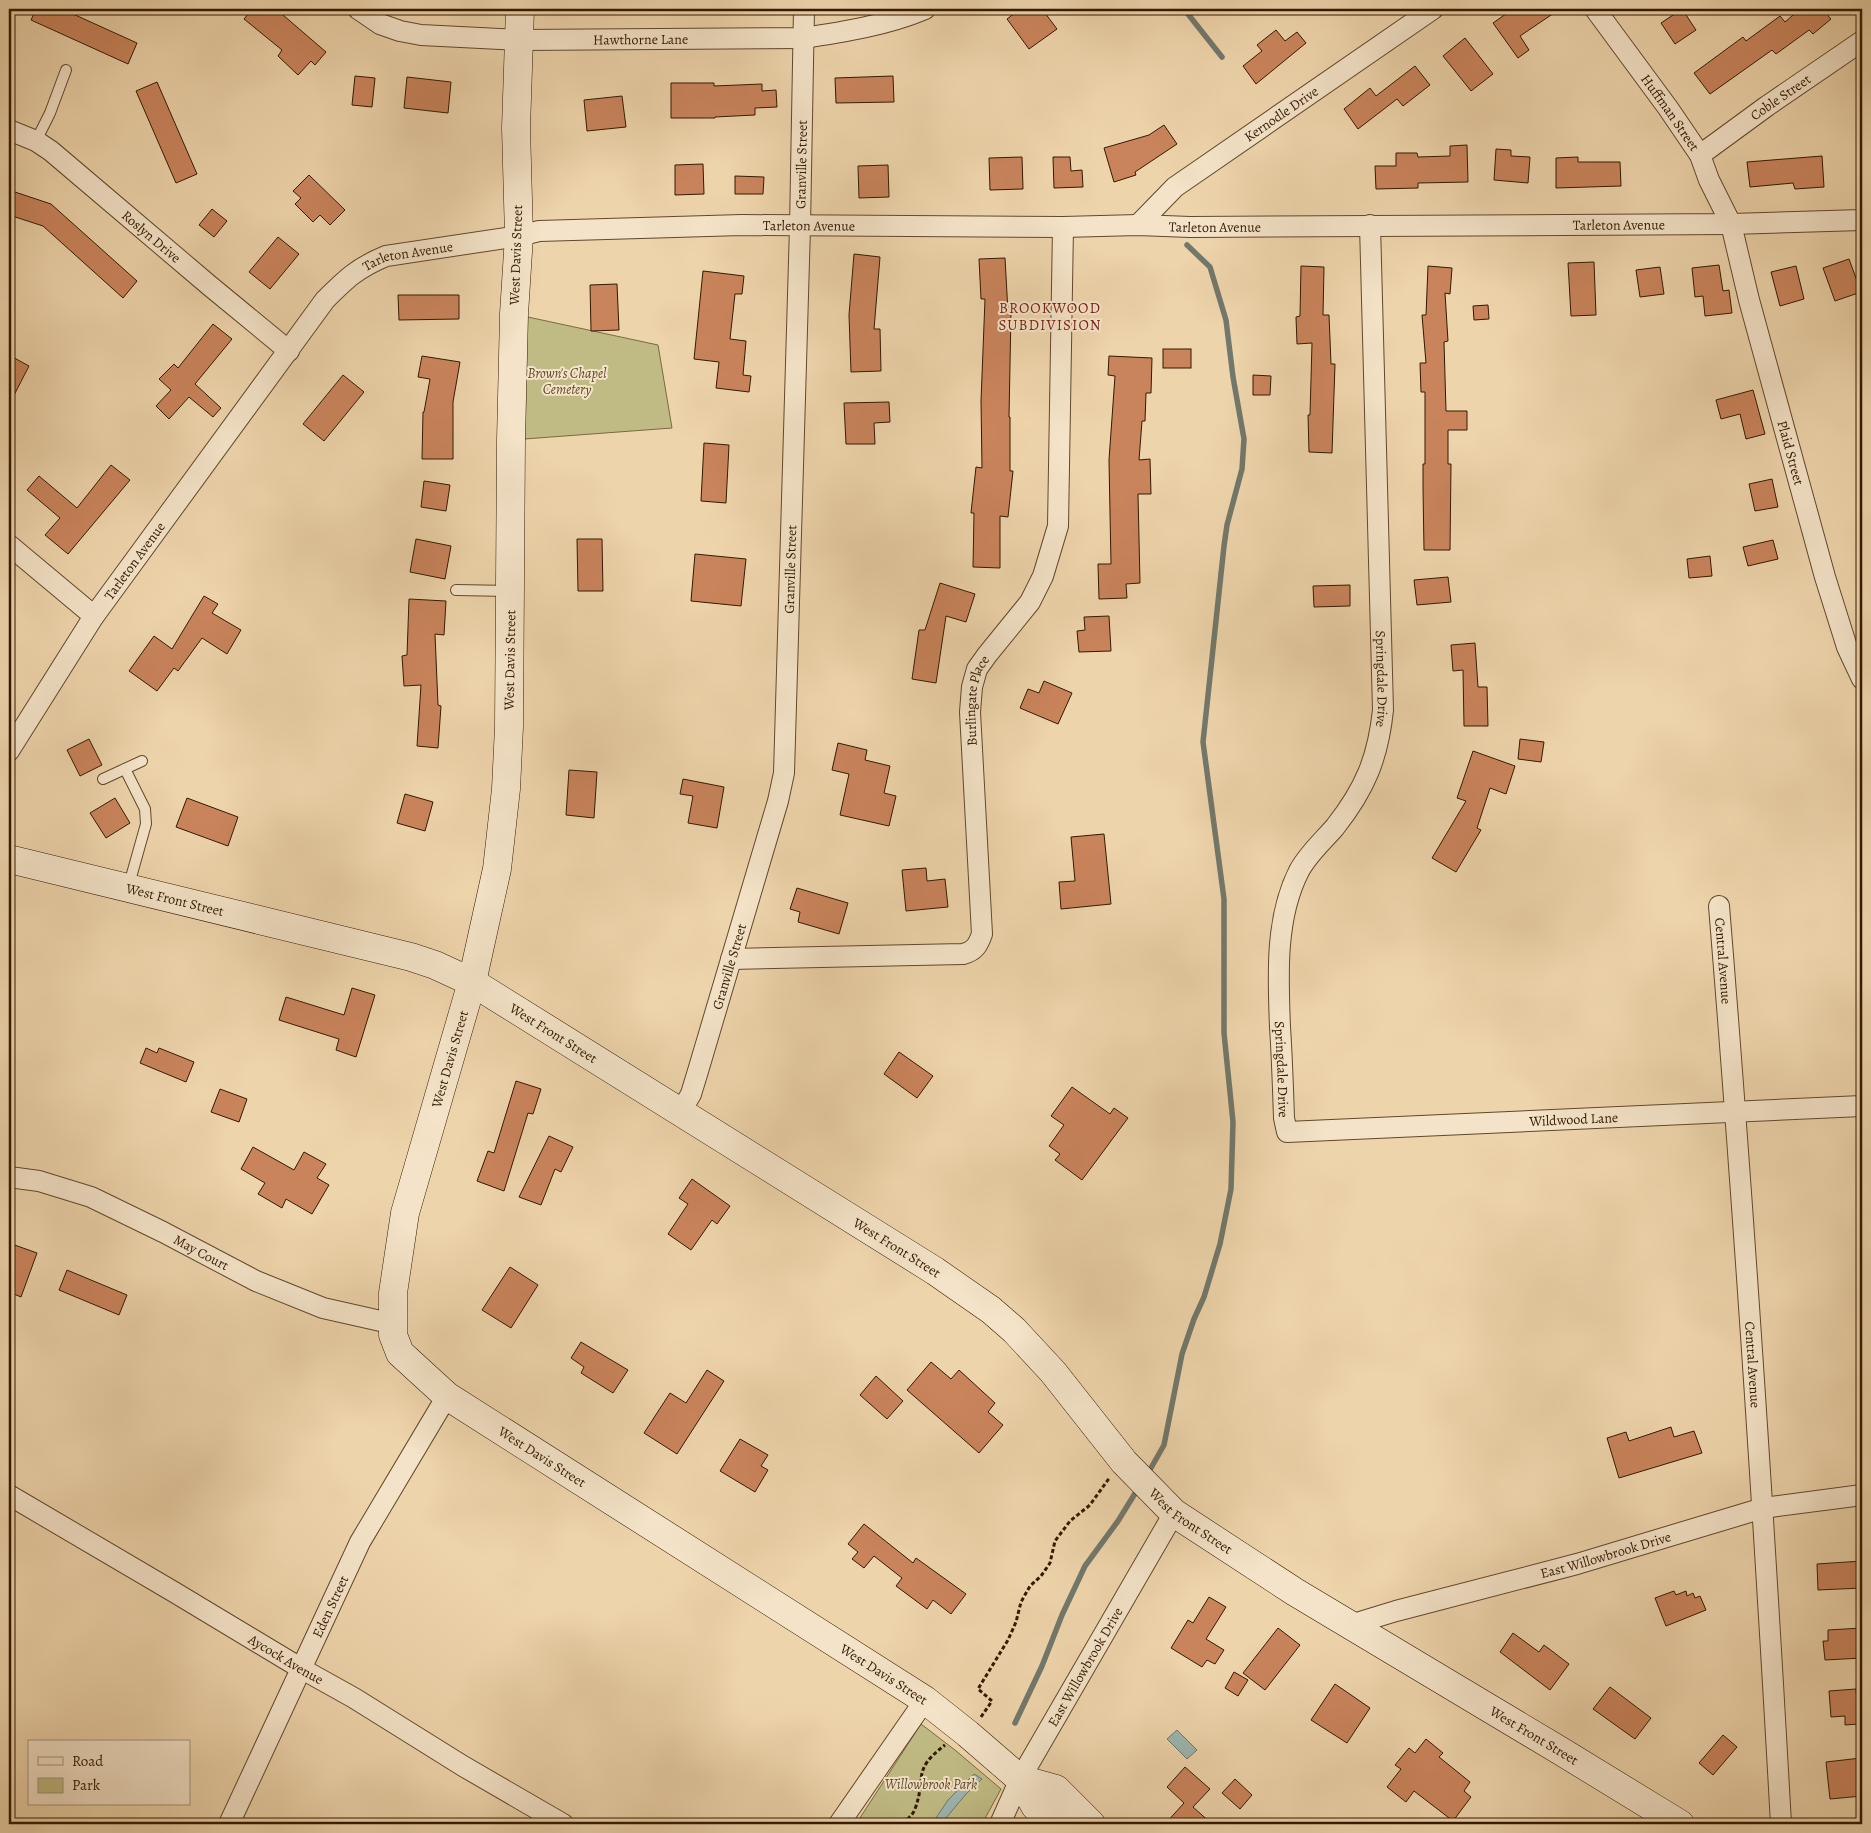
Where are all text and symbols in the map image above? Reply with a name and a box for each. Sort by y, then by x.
street label: Hawthorne Lane [593,29,688,49]
street label: Coble Street [1746,69,1815,125]
street label: Huffman Street [1637,70,1704,155]
street label: Kernodle Drive [1240,81,1322,146]
street label: Granville Street [791,120,811,209]
street label: West Davis Street [505,204,527,307]
street label: Roslyn Drive [118,206,185,267]
street label: Tarleton Avenue [1573,215,1665,234]
street label: Tarleton Avenue [763,216,855,235]
street label: Tarleton Avenue [1168,217,1261,237]
street label: Tarleton Avenue [359,237,454,275]
district label: BROOKWOOD SUBDIVISION [998,298,1102,335]
park label: Brown's Chapel Cemetery [527,364,607,399]
street label: Plaid Street [1773,418,1809,488]
street label: Tarleton Avenue [99,518,169,604]
street label: Granville Street [779,524,801,614]
street label: West Davis Street [500,609,520,711]
street label: Springdale Drive [1371,630,1393,729]
street label: Burlingate Place [960,651,994,747]
street label: West Front Street [123,878,226,921]
street label: Central Avenue [1710,917,1736,1005]
street label: Granville Street [707,921,751,1012]
street label: West Front Street [505,998,601,1068]
street label: West Davis Street [427,1008,473,1111]
street label: Springdale Drive [1270,1021,1293,1118]
street label: Wildwood Lane [1528,1108,1619,1131]
street label: West Front Street [849,1212,945,1282]
street label: May Court [170,1230,233,1275]
street label: Central Avenue [1741,1321,1765,1409]
street label: West Davis Street [494,1421,590,1492]
street label: West Front Street [1144,1483,1237,1559]
street label: East Willowbrook Drive [1538,1527,1673,1583]
street label: Eden Street [307,1572,353,1641]
street label: East Willowbrook Drive [1043,1604,1127,1730]
street label: Aycock Avenue [244,1629,327,1689]
street label: West Davis Street [836,1638,932,1709]
street label: West Front Street [1486,1701,1582,1769]
legend [28,1740,190,1806]
text: Road [72,1751,104,1771]
text: Park [72,1775,101,1795]
park label: Willowbrook Park [885,1775,977,1794]

